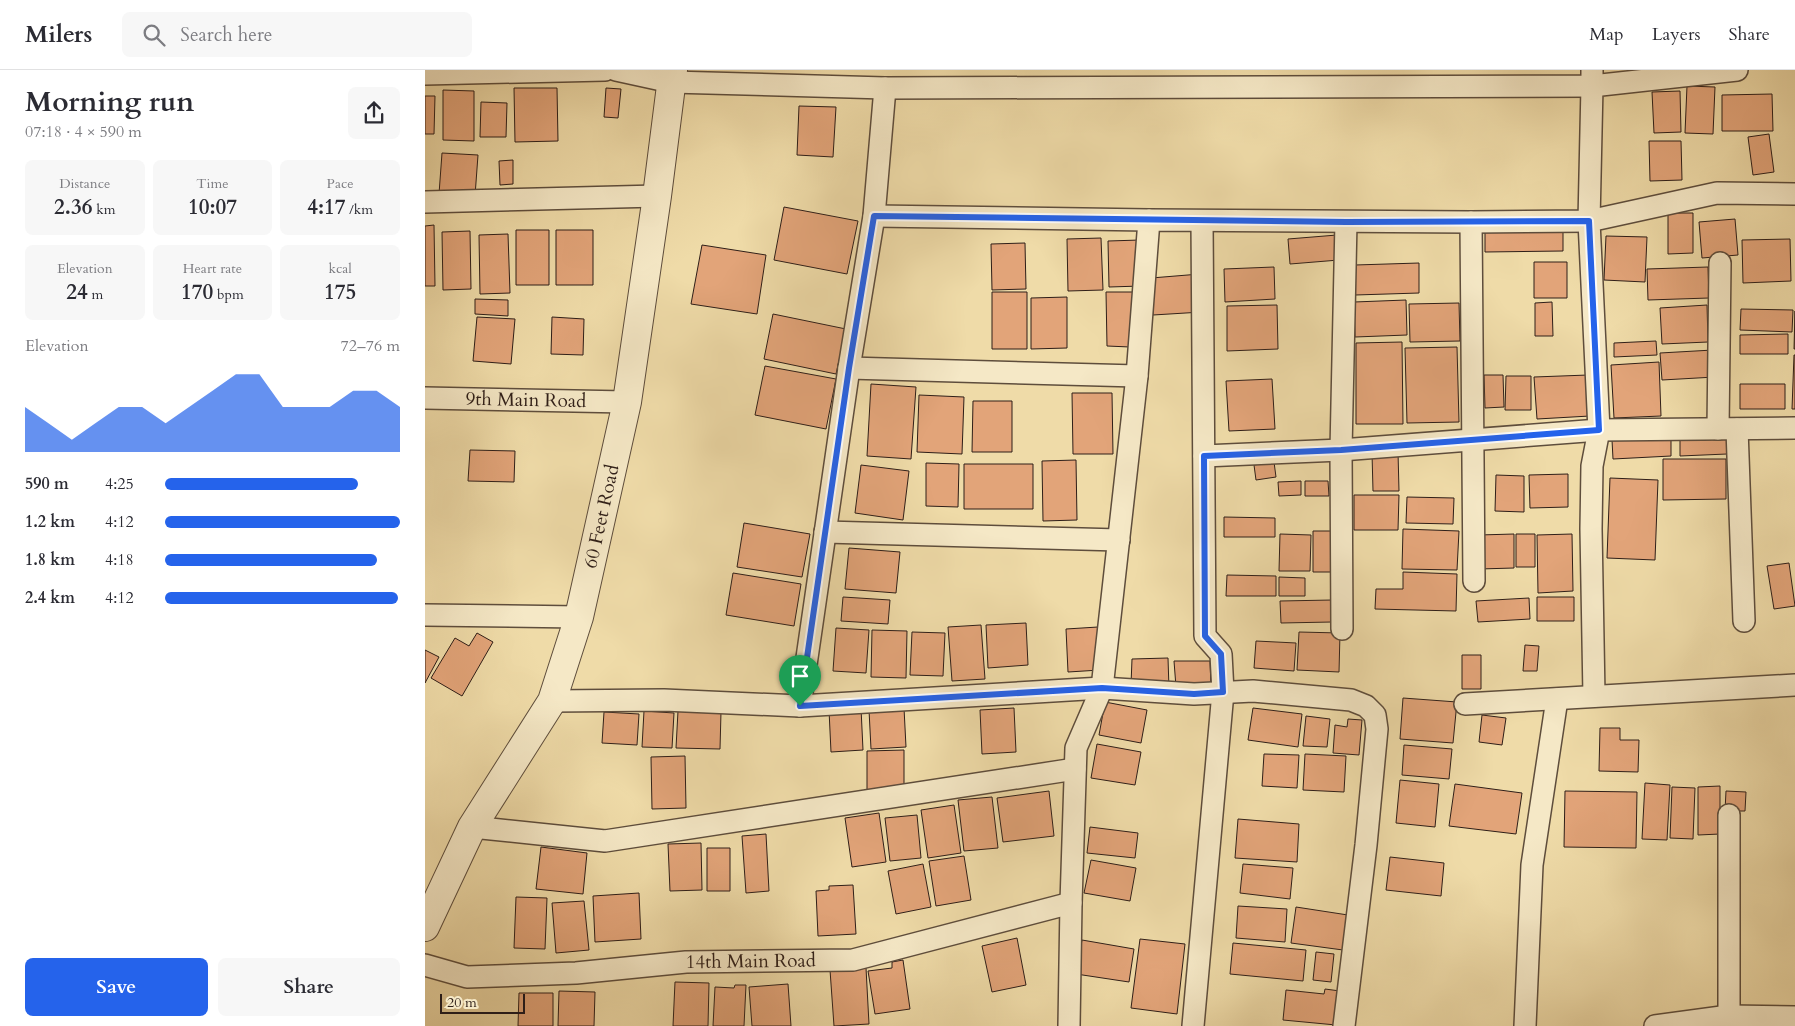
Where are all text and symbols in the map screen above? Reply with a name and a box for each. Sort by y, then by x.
search box [122,12,472,57]
text: Milers [25,18,92,51]
icon: search [140,21,168,49]
text: Search here [180,22,272,48]
text: Map [1589,22,1624,47]
text: Layers [1652,22,1701,47]
text: Share [1729,22,1770,47]
text: Morning run [25,83,194,121]
button: share [348,87,400,139]
text: 07:18 · 4 × 590 m [25,121,142,143]
text: Distance [59,174,110,193]
text: Time [196,174,229,193]
text: Pace [327,174,354,193]
text: 2.36 [54,193,92,222]
text: 10:07 [188,193,237,222]
text: 4:17 [307,193,346,222]
text: km [92,200,116,219]
text: /km [346,200,373,219]
text: Elevation [57,259,113,278]
text: Heart rate [183,259,242,278]
text: kcal [328,259,352,278]
text: 24 [66,278,88,307]
text: 170 [181,278,213,307]
text: 175 [324,278,356,307]
text: m [88,285,103,304]
text: bpm [213,285,244,304]
text: Elevation [25,335,89,357]
text: 72–76 m [341,335,400,357]
street label: 9th Main Road [465,386,586,414]
street label: 60 Feet Road [577,462,626,571]
text: 590 m [25,473,69,495]
text: 4:25 [105,473,134,495]
text: 1.2 km [25,511,75,533]
text: 4:12 [105,511,134,533]
text: 1.8 km [25,549,75,571]
text: 4:18 [105,549,134,571]
text: 2.4 km [25,587,75,609]
text: 4:12 [105,587,134,609]
pin [779,655,821,706]
icon: arrive [786,662,814,690]
street label: 14th Main Road [685,947,816,975]
button: Save [25,958,208,1016]
button: Share [218,958,400,1016]
scale bar [440,991,525,1014]
text: 20 m [447,993,477,1012]

